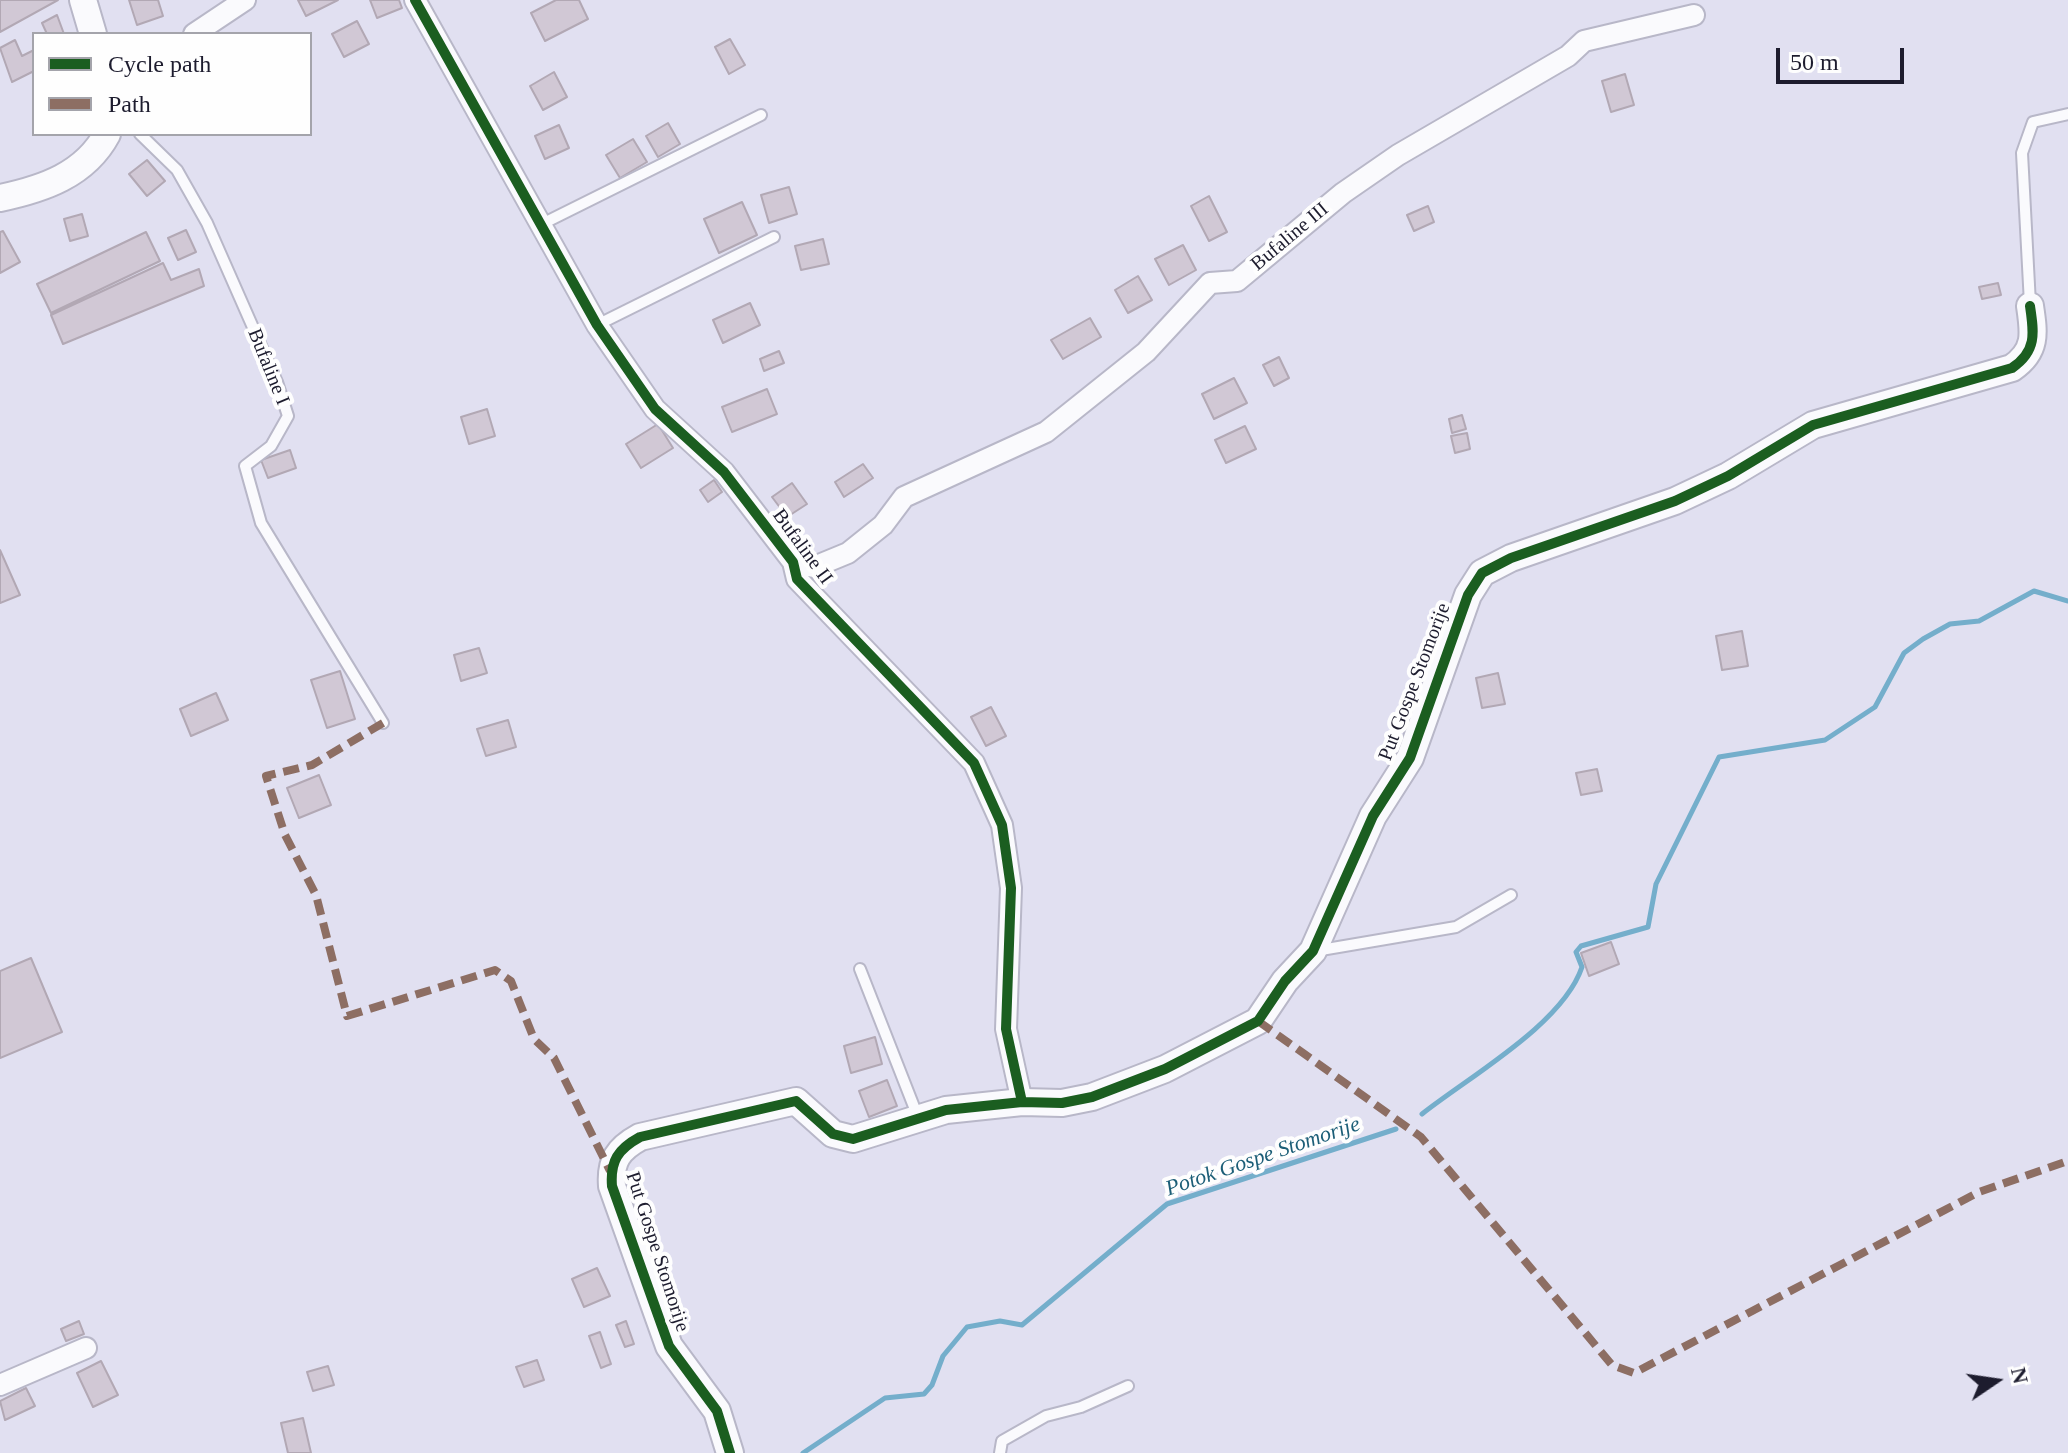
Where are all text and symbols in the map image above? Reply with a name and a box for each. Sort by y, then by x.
legend [32,32,312,136]
scale bar [1780,32,1908,82]
text: 50 m [1790,49,1839,75]
text: Cycle path [108,51,211,77]
text: Path [108,91,151,117]
street label: Bufaline III [1246,198,1334,276]
street label: Bufaline I [242,325,294,409]
street label: Bufaline II [767,505,837,589]
street label: Put Gospe Stomorije [1374,600,1456,764]
water label: Potok Gospe Stomorije [1162,1111,1364,1203]
street label: Put Gospe Stomorije [620,1169,694,1335]
north arrow [1956,1341,2036,1421]
text: N [2006,1365,2034,1386]

